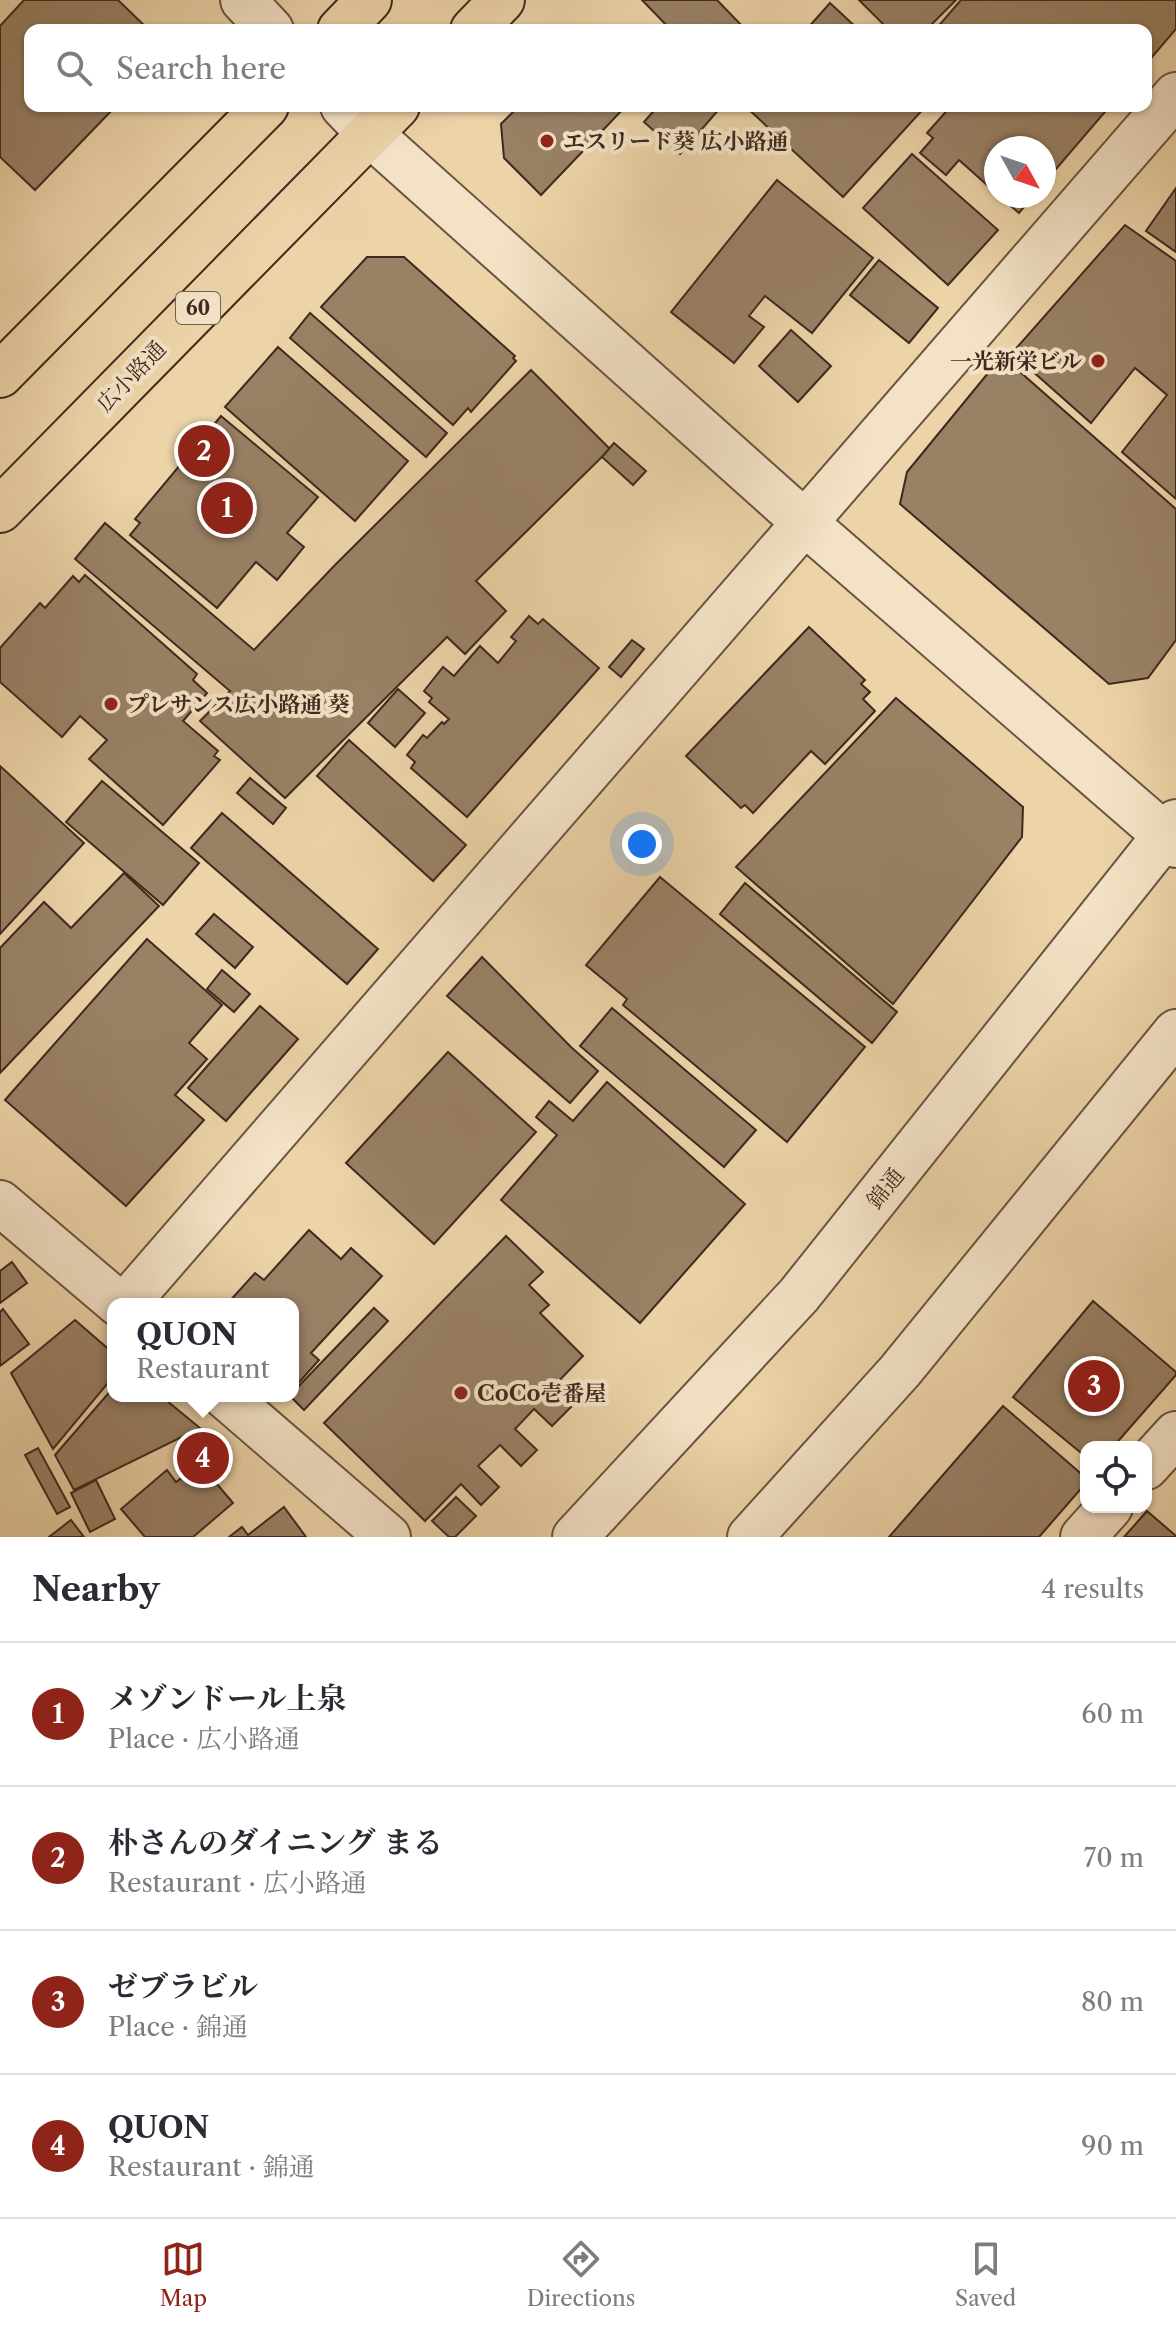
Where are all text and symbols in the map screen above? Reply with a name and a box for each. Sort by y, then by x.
search box [24,24,1152,112]
icon: search [52,46,96,90]
text: Search here [116,50,286,87]
place label: エスリード葵 広小路通 [563,128,789,155]
marker: エスリード葵 広小路通 [538,132,556,150]
north arrow [984,136,1056,208]
road number: 60 [176,292,220,324]
street label: 広小路通 [91,335,172,417]
place label: 一光新栄ビル [950,348,1082,375]
marker: 一光新栄ビル [1089,352,1107,370]
pin: 2 [178,421,230,481]
pin: 1 [201,478,253,538]
place label: プレサンス広小路通 葵 [127,691,350,718]
marker: プレサンス広小路通 葵 [102,695,120,713]
your location [622,824,662,864]
street label: 錦通 [861,1163,910,1214]
popup [107,1298,299,1402]
text: QUON [136,1316,237,1353]
text: Restaurant [136,1353,270,1385]
pin: 3 [1068,1356,1120,1416]
place label: CoCo壱番屋 [477,1380,606,1407]
marker: CoCo壱番屋 [452,1384,470,1402]
pin: 4 [177,1428,229,1488]
map controls [1080,1441,1152,1513]
button: locate [1080,1441,1152,1513]
text: Nearby [32,1568,160,1610]
text: 4 results [1041,1573,1144,1605]
text: メゾンドール上泉 [108,1680,347,1717]
text: 1 [52,1698,64,1730]
text: 60 m [1081,1698,1144,1730]
text: Place · 広小路通 [108,1723,300,1755]
text: 朴さんのダイニング まる [108,1824,443,1861]
text: 2 [50,1842,66,1874]
text: 70 m [1084,1842,1144,1874]
text: Restaurant · 広小路通 [108,1867,367,1899]
text: ゼブラビル [108,1968,258,2005]
text: 3 [51,1986,65,2018]
text: 80 m [1081,1986,1144,2018]
text: Place · 錦通 [108,2011,248,2043]
text: QUON [108,2109,209,2146]
text: 4 [50,2130,66,2162]
text: 90 m [1081,2130,1144,2162]
text: Restaurant · 錦通 [108,2151,315,2183]
tab: Map [160,2237,207,2312]
tab: Directions [527,2237,635,2312]
tab: Saved [955,2237,1016,2312]

